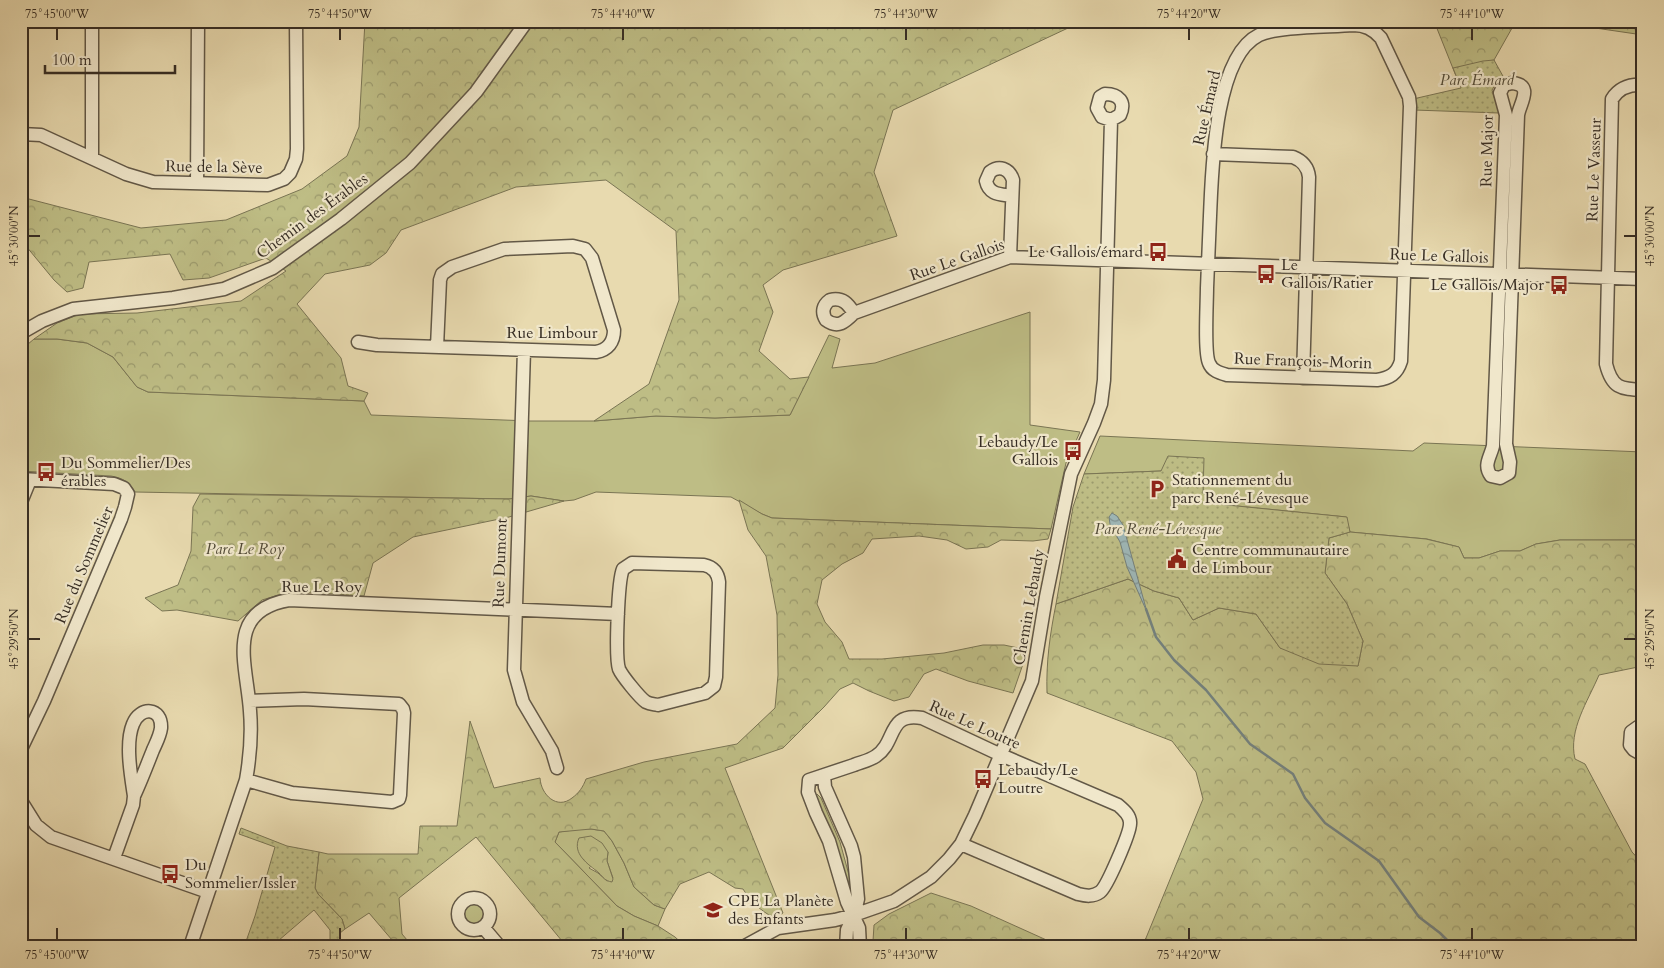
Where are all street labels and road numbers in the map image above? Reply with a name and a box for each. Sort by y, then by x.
street label: Rue Émard [1188,68,1226,148]
street label: Rue Major [1475,114,1499,187]
street label: Rue Le Vasseur [1581,118,1607,222]
street label: Rue de la Sève [165,155,263,179]
street label: Chemin des Érables [252,168,372,264]
street label: Rue Le Gallois [907,234,1007,286]
street label: Rue Le Gallois [1389,243,1489,269]
street label: Rue Limbour [507,322,598,344]
street label: Rue François-Morin [1233,348,1373,374]
street label: Rue du Sommelier [49,503,119,627]
street label: Rue Dumont [487,518,513,608]
street label: Chemin Lebaudy [1008,547,1050,667]
street label: Rue Le Roy [282,576,363,598]
street label: Rue Le Loutre [926,695,1024,755]

